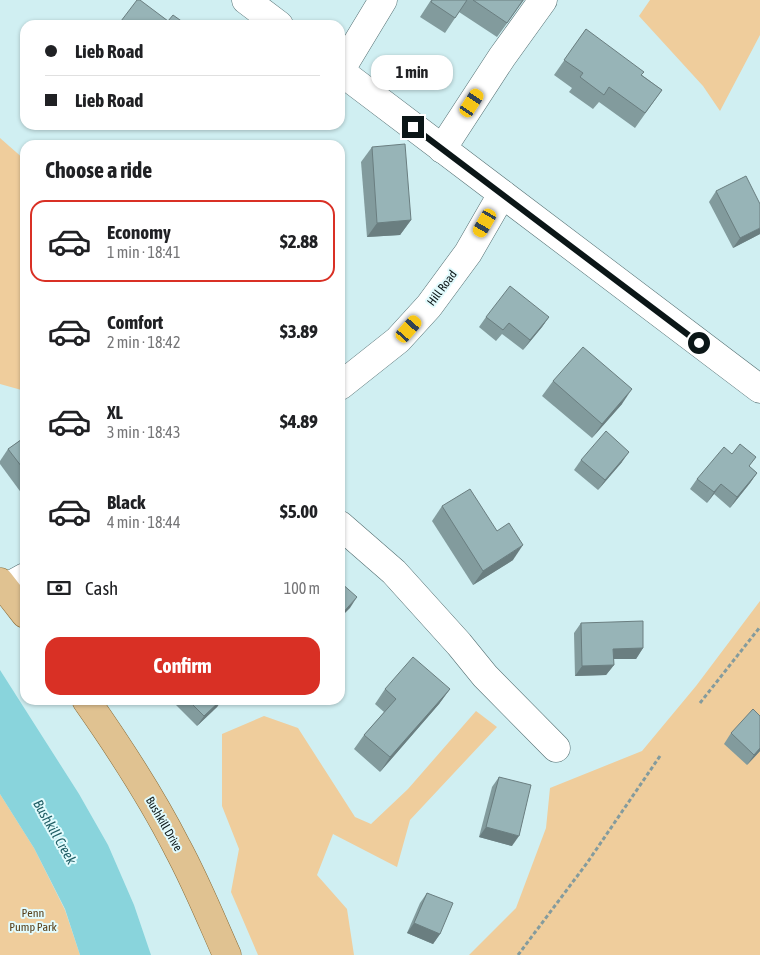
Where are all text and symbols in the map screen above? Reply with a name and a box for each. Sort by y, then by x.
text: Lieb Road [75,40,143,62]
callout: 1 min [372,54,454,90]
text: 1 min [396,63,428,81]
car [457,86,486,120]
text: Lieb Road [75,89,143,111]
route end [402,116,424,138]
text: Choose a ride [45,157,152,183]
car [471,206,498,240]
icon: car [47,219,92,264]
text: Economy [107,221,171,243]
text: $2.88 [280,230,318,252]
text: 1 min · 18:41 [107,243,180,261]
street label: Hill Road [424,268,460,308]
icon: car [47,309,92,354]
text: Comfort [107,311,163,333]
car [393,313,424,345]
text: $3.89 [280,320,318,342]
route start [688,332,710,354]
text: 2 min · 18:42 [107,333,180,351]
icon: car [47,399,92,444]
text: XL [107,401,123,423]
text: $4.89 [280,410,318,432]
text: 3 min · 18:43 [107,423,180,441]
icon: car [47,489,92,534]
text: Black [107,491,145,513]
text: $5.00 [280,500,318,522]
text: 4 min · 18:44 [107,513,180,531]
icon: cash [45,574,73,602]
text: Cash [85,577,118,599]
text: 100 m [284,579,320,597]
button: Confirm [45,637,320,695]
street label: Bushkill Drive [143,794,185,854]
water label: Bushkill Creek [30,797,80,868]
park label: Penn Pump Park [9,906,58,934]

